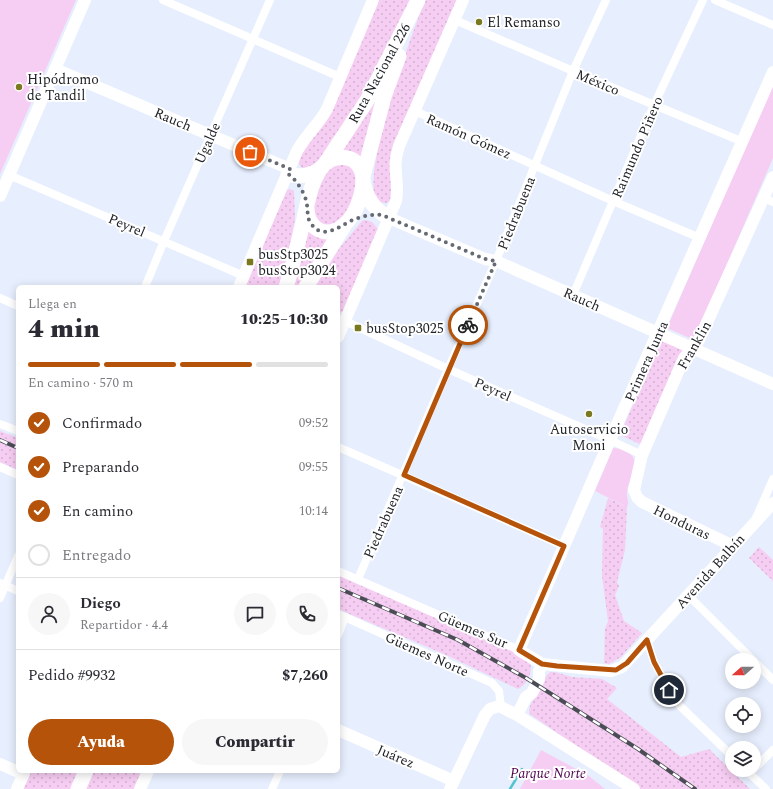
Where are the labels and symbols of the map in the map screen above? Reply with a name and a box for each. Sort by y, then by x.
place label: El Remanso [487,12,560,33]
marker: El Remanso [474,17,484,27]
street label: Ruta Nacional 226 [343,19,416,127]
street label: México [573,64,623,101]
place label: Hipódromo de Tandil [27,69,99,106]
marker: Hipódromo de Tandil [14,82,24,92]
street label: Raimundo Piñero [607,93,668,201]
street label: Rauch [151,102,195,137]
street label: Ramón Gómez [423,108,515,165]
street label: Ugalde [189,119,226,168]
pin [233,135,267,169]
street label: Piedrabuena [492,173,541,253]
street label: Peyrel [105,208,149,243]
place label: busStp3025 busStop3024 [258,244,336,281]
marker: busStp3025 busStop3024 [245,257,255,267]
street label: Rauch [560,282,604,317]
courier [448,305,488,345]
street label: Primera Junta [619,317,674,405]
street label: Franklin [672,317,717,374]
place label: busStop3025 [366,318,444,339]
marker: busStop3025 [353,323,363,333]
street label: Peyrel [471,372,515,407]
marker: Autoservicio Moni [584,409,594,419]
place label: Autoservicio Moni [550,419,628,456]
street label: Piedrabuena [358,482,409,562]
street label: Honduras [650,500,714,545]
street label: Avenida Balbín [671,529,750,613]
street label: Güemes Sur [434,605,512,654]
street label: Güemes Norte [382,627,472,682]
north arrow [725,653,761,689]
pin [652,673,686,707]
street label: Juárez [374,739,418,774]
park label: Parque Norte [510,763,586,784]

